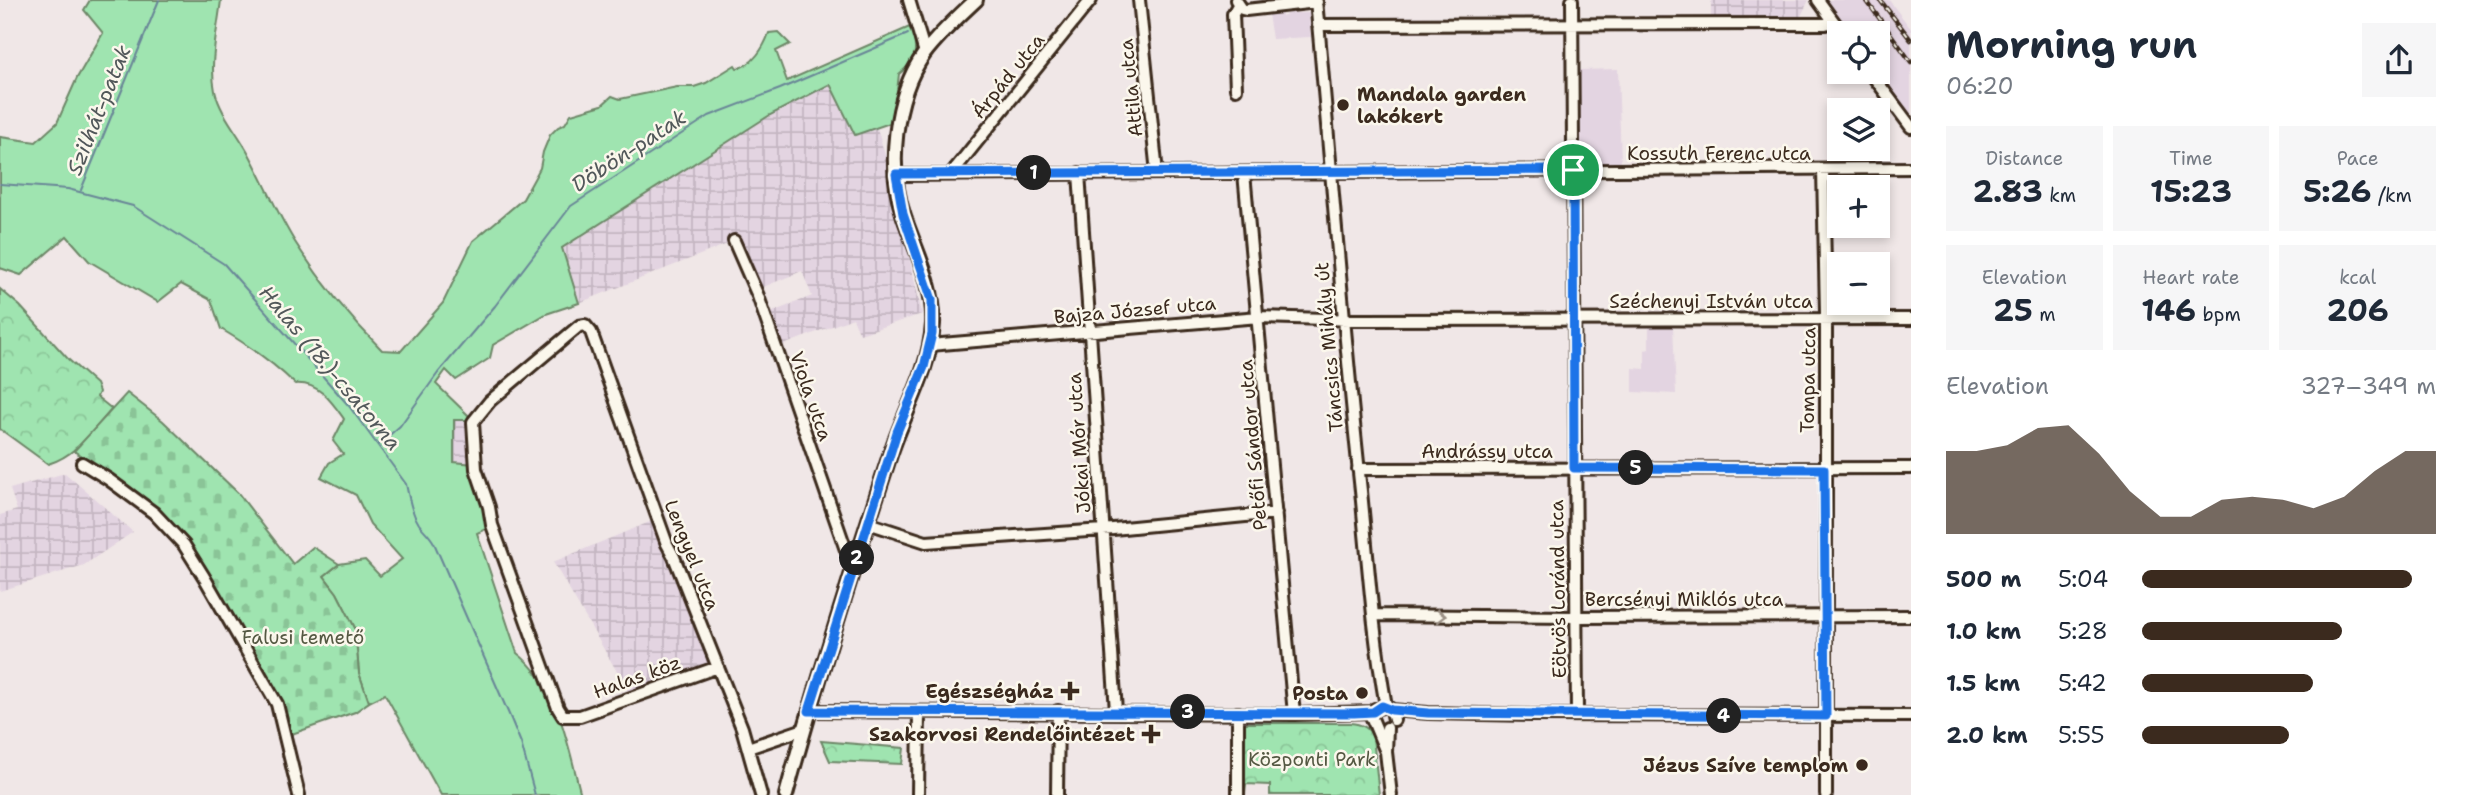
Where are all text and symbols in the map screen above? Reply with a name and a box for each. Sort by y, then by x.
text: Morning run [1946,19,2197,70]
map controls [1827,21,1890,315]
button: locate [1827,21,1890,84]
button: share [2362,23,2436,97]
street label: Árpád utca [965,27,1050,124]
street label: Attila utca [1113,38,1149,138]
water label: Szilhát-patak [60,41,138,179]
text: 06:20 [1946,71,2014,101]
place label: Mandala garden lakókert [1357,82,1527,129]
marker: Mandala garden lakókert [1335,97,1351,113]
button: layers [1827,98,1890,161]
water label: Döbön-patak [566,103,692,199]
pin [1543,140,1603,200]
street label: Kossuth Ferenc utca [1627,141,1811,166]
text: Distance [1985,146,2063,171]
text: Time [2169,146,2213,171]
text: Pace [2337,146,2379,171]
icon: arrive [1554,151,1592,189]
pin: 1 [1016,156,1052,190]
text: 1 [1029,160,1038,185]
text: 2.83 [1972,171,2043,212]
text: 15:23 [2150,171,2232,212]
text: 5:26 [2303,171,2372,212]
button: + [1827,175,1890,238]
text: km [2043,183,2076,208]
text: /km [2372,183,2412,208]
button: − [1827,252,1890,315]
street label: Táncsics Mihály út [1309,261,1349,433]
text: Elevation [1982,265,2067,290]
text: Heart rate [2143,265,2239,290]
text: kcal [2339,265,2376,290]
water label: Halas (18.)-csatorna [253,279,407,457]
street label: Széchenyi István utca [1609,289,1813,314]
street label: Bajza József utca [1053,290,1217,330]
text: 25 [1993,290,2033,331]
text: 146 [2141,290,2196,331]
text: 206 [2327,290,2389,331]
text: m [2033,302,2056,327]
text: bpm [2196,302,2241,327]
street label: Tompa utca [1795,327,1821,433]
street label: Viola utca [784,348,838,444]
street label: Petőfi Sándor utca [1233,359,1273,531]
text: Elevation [1946,371,2049,401]
text: 327–349 m [2301,371,2436,401]
street label: Jókai Mór utca [1062,372,1096,514]
street label: Andrássy utca [1421,439,1553,464]
pin: 5 [1618,450,1654,486]
text: 5 [1630,455,1641,480]
street label: Lengyel utca [659,496,726,614]
street label: Eötvös Loránd utca [1544,499,1572,679]
pin: 2 [840,540,874,576]
text: 2 [850,545,863,570]
text: 500 m [1946,564,2021,594]
text: 5:04 [2058,564,2108,594]
street label: Bercsényi Miklós utca [1585,587,1783,612]
one-way arrow [1437,608,1447,624]
text: 1.0 km [1946,616,2021,646]
text: 5:28 [2058,616,2108,646]
park label: Falusi temető [242,625,364,650]
street label: Halas köz [590,650,684,704]
text: 1.5 km [1946,668,2020,698]
text: 5:42 [2058,668,2107,698]
place label: Egészségház [925,679,1054,704]
marker: Egészségház [1060,681,1080,701]
place label: Posta [1292,681,1348,706]
marker: Posta [1354,685,1370,701]
pin: 3 [1170,694,1206,730]
pin: 4 [1706,698,1742,734]
text: 3 [1181,699,1194,724]
text: 4 [1717,703,1730,728]
text: 2.0 km [1946,720,2028,750]
text: 5:55 [2058,720,2104,750]
place label: Szakorvosi Rendelőintézet [869,722,1135,747]
marker: Szakorvosi Rendelőintézet [1141,724,1161,744]
park label: Központi Park [1248,747,1376,772]
place label: Jézus Szíve templom [1643,753,1848,778]
marker: Jézus Szíve templom [1854,757,1870,773]

